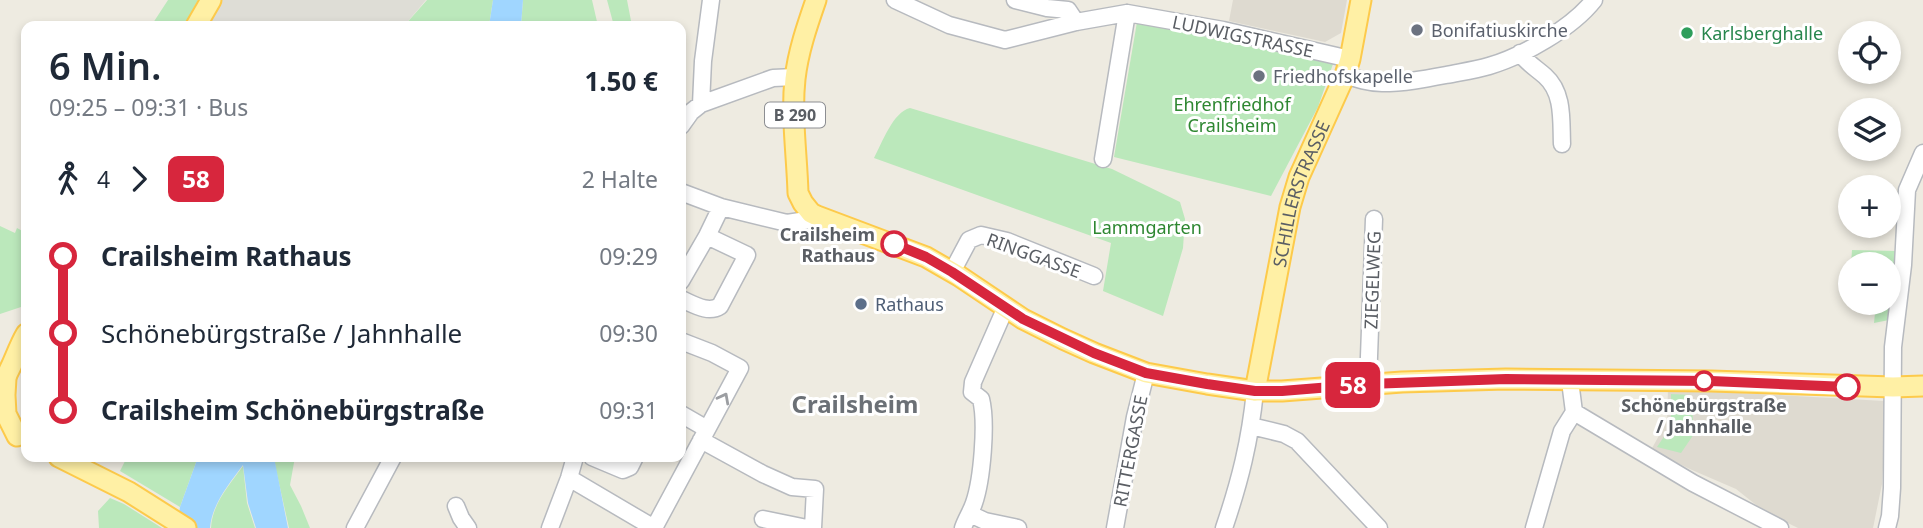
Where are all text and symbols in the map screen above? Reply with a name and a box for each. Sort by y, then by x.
street label: LUDWIGSTRASSE [1170,9,1316,63]
place label: Bonifatiuskirche [1431,18,1568,42]
place label: Karlsberghalle [1701,21,1823,45]
map controls [1838,21,1901,315]
button: locate [1838,21,1901,84]
marker: Bonifatiuskirche [1409,22,1425,38]
marker: Karlsberghalle [1679,25,1695,41]
text: 6 Min. [49,39,161,91]
text: 1.50 € [584,63,658,99]
place label: Friedhofskapelle [1273,64,1413,88]
marker: Friedhofskapelle [1251,68,1267,84]
text: 09:25 – 09:31 · Bus [49,91,248,123]
park label: Ehrenfriedhof Crailsheim [1173,92,1291,137]
button: layers [1838,98,1901,161]
road number: B 290 [765,102,825,127]
street label: SCHILLERSTRASSE [1267,116,1335,269]
icon: walk [49,160,87,198]
icon: forward [120,160,158,198]
text: 58 [182,162,210,195]
text: 4 [97,163,110,195]
text: 2 Halte [582,163,658,195]
button: + [1838,175,1901,238]
park label: Lammgarten [1092,215,1202,239]
place label: Crailsheim Rathaus [780,222,875,267]
street label: RINGGASSE [984,227,1084,283]
street label: ZIEGELWEG [1358,230,1386,330]
marker: Crailsheim Rathaus [881,231,907,257]
text: Crailsheim Rathaus [101,238,352,274]
text: 09:29 [599,240,658,272]
button: − [1838,252,1901,315]
place label: Rathaus [875,292,944,316]
marker: Rathaus [853,296,869,312]
text: Schönebürgstraße / Jahnhalle [101,315,462,351]
text: 09:30 [599,317,658,349]
line badge: 58 [1322,362,1384,408]
text: 58 [1339,368,1367,401]
marker: Schönebürgstraße / Jahnhalle [1694,371,1714,391]
unlabelled marker [1834,374,1860,400]
district label: Crailsheim [792,387,918,420]
text: Crailsheim Schönebürgstraße [101,392,485,428]
one-way arrow [715,393,729,405]
street label: RITTERGASSE [1107,393,1153,509]
place label: Schönebürgstraße / Jahnhalle [1621,393,1787,438]
text: 09:31 [599,394,658,426]

